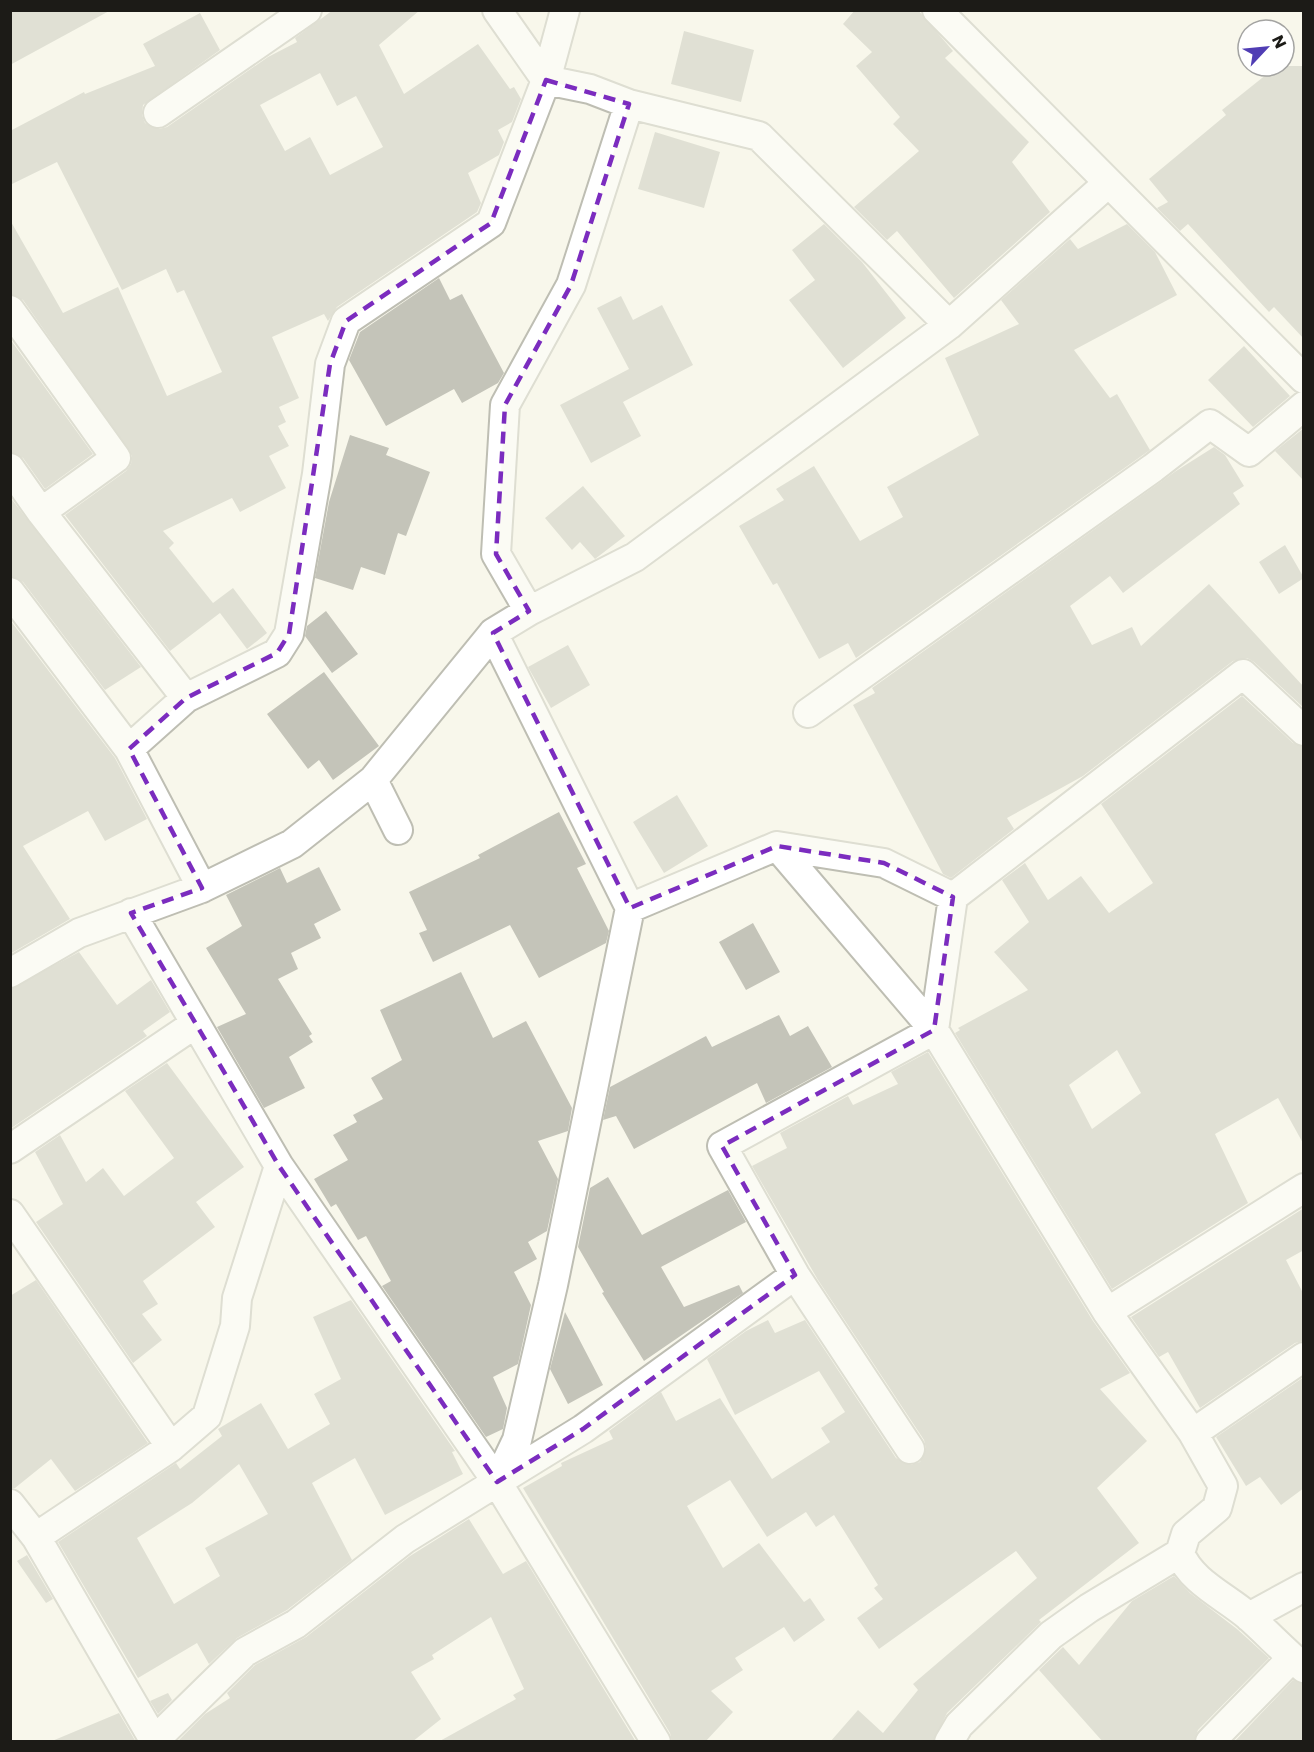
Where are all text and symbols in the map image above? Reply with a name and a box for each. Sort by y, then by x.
north arrow [1236,18,1296,78]
text: N [1266,31,1292,52]

